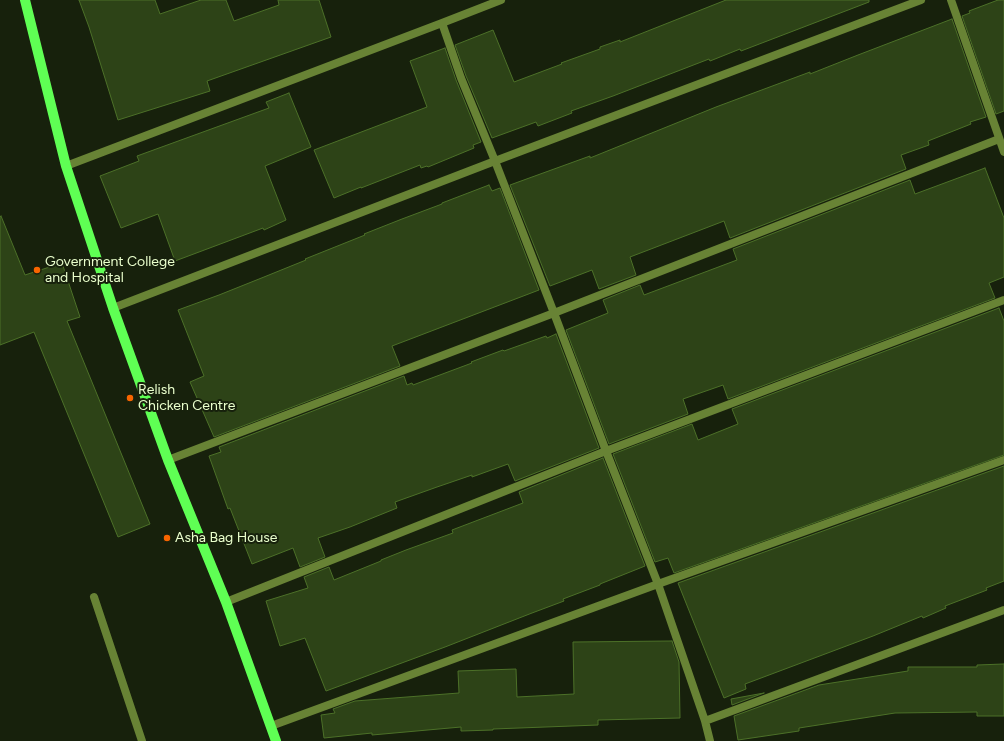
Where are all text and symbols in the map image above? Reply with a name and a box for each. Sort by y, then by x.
place label: Government College and Hospital [45,254,175,286]
marker: Government College and Hospital [32,265,42,275]
place label: Relish Chicken Centre [138,382,235,414]
marker: Relish Chicken Centre [125,393,135,403]
place label: Asha Bag House [175,530,277,546]
marker: Asha Bag House [162,533,172,543]

